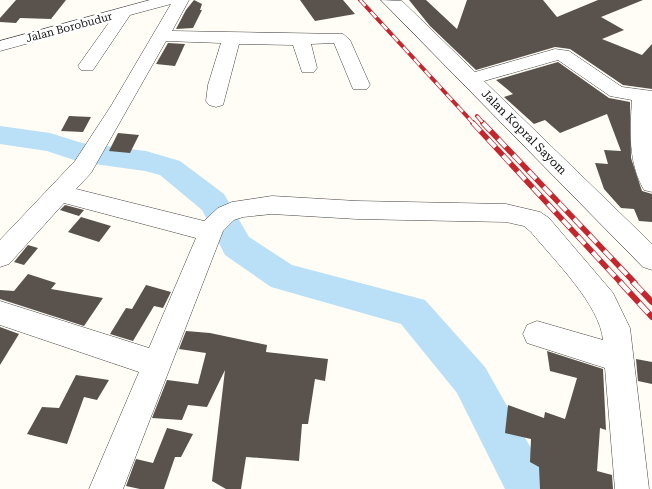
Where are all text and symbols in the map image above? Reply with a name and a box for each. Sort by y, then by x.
street label: Jalan Borobudur [25,10,114,45]
street label: Jalan Kopral Sayom [479,87,570,178]

